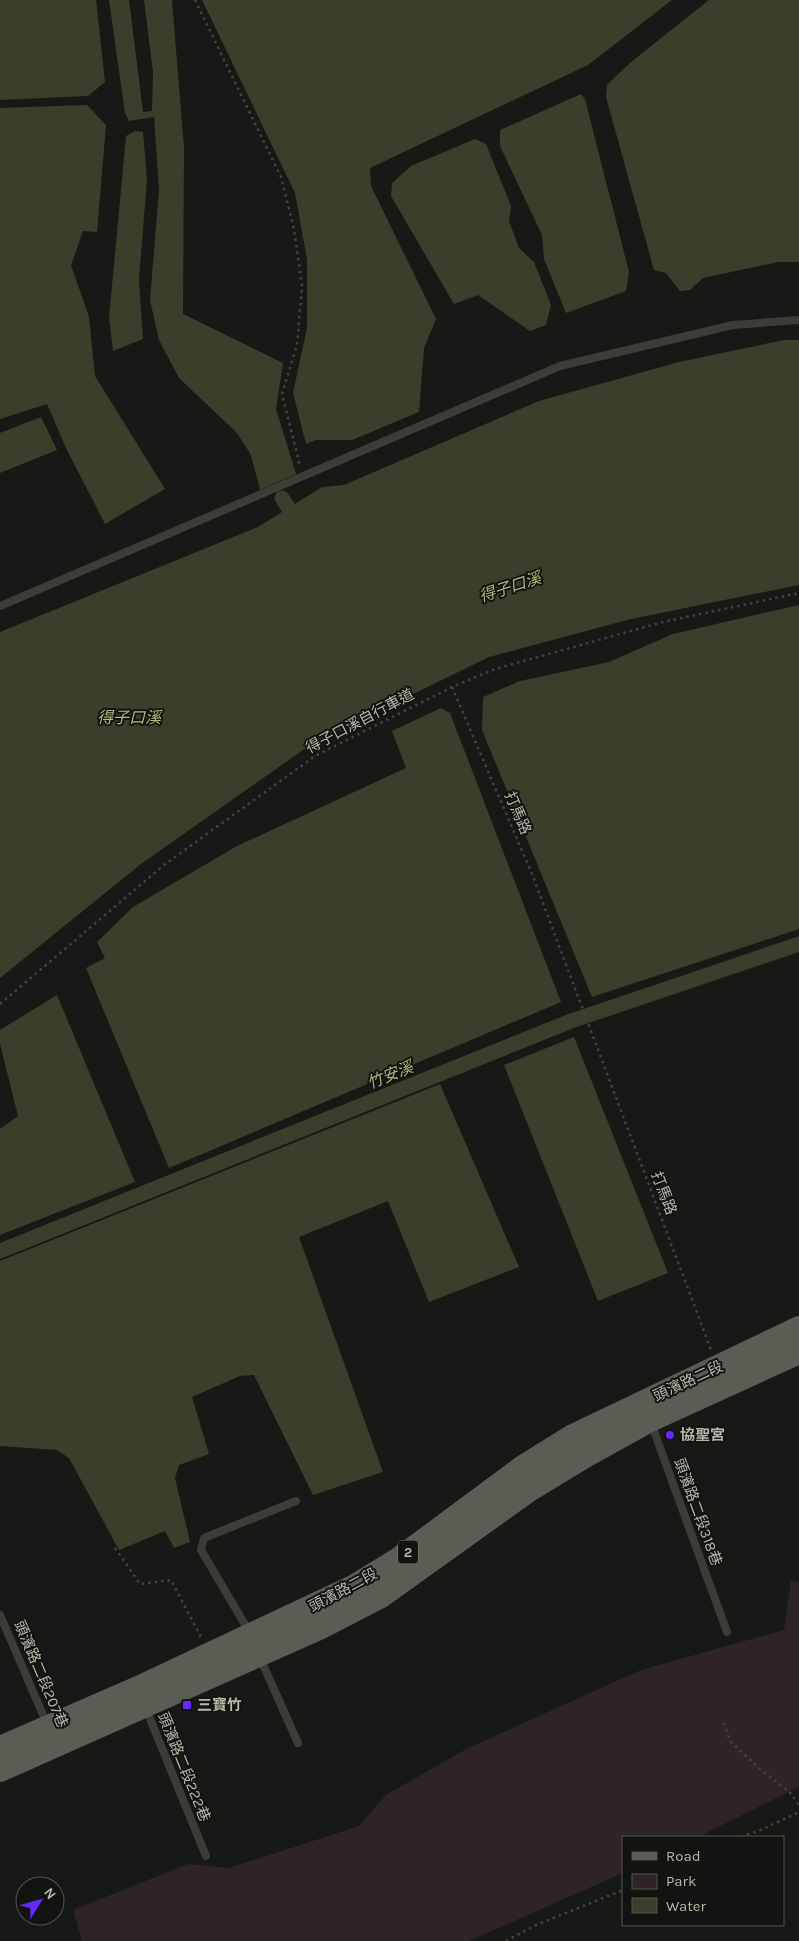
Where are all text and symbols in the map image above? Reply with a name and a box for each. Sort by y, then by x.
water label: 得子口溪 [477,567,545,606]
street label: 得子口溪自行車道 [303,685,417,757]
water label: 得子口溪 [97,708,163,727]
street label: 打馬路 [501,789,535,837]
water label: 竹安溪 [364,1056,418,1093]
street label: 打馬路 [648,1169,680,1217]
street label: 頭濱路二段 [650,1357,726,1405]
place label: 協聖宮 [680,1426,725,1444]
marker: 協聖宮 [664,1429,676,1441]
street label: 頭濱路二段318巷 [670,1456,726,1568]
road number: 2 [398,1540,418,1564]
street label: 頭濱路二段 [306,1564,380,1616]
street label: 頭濱路二段207巷 [10,1618,72,1730]
place label: 三寶竹 [197,1696,242,1714]
marker: 三寶竹 [181,1699,193,1711]
street label: 頭濱路二段222巷 [154,1710,214,1824]
legend [622,1836,784,1926]
text: Road [666,1847,701,1865]
text: Park [666,1872,696,1890]
north arrow [15,1876,65,1926]
text: N [40,1884,60,1903]
text: Water [666,1897,707,1915]

